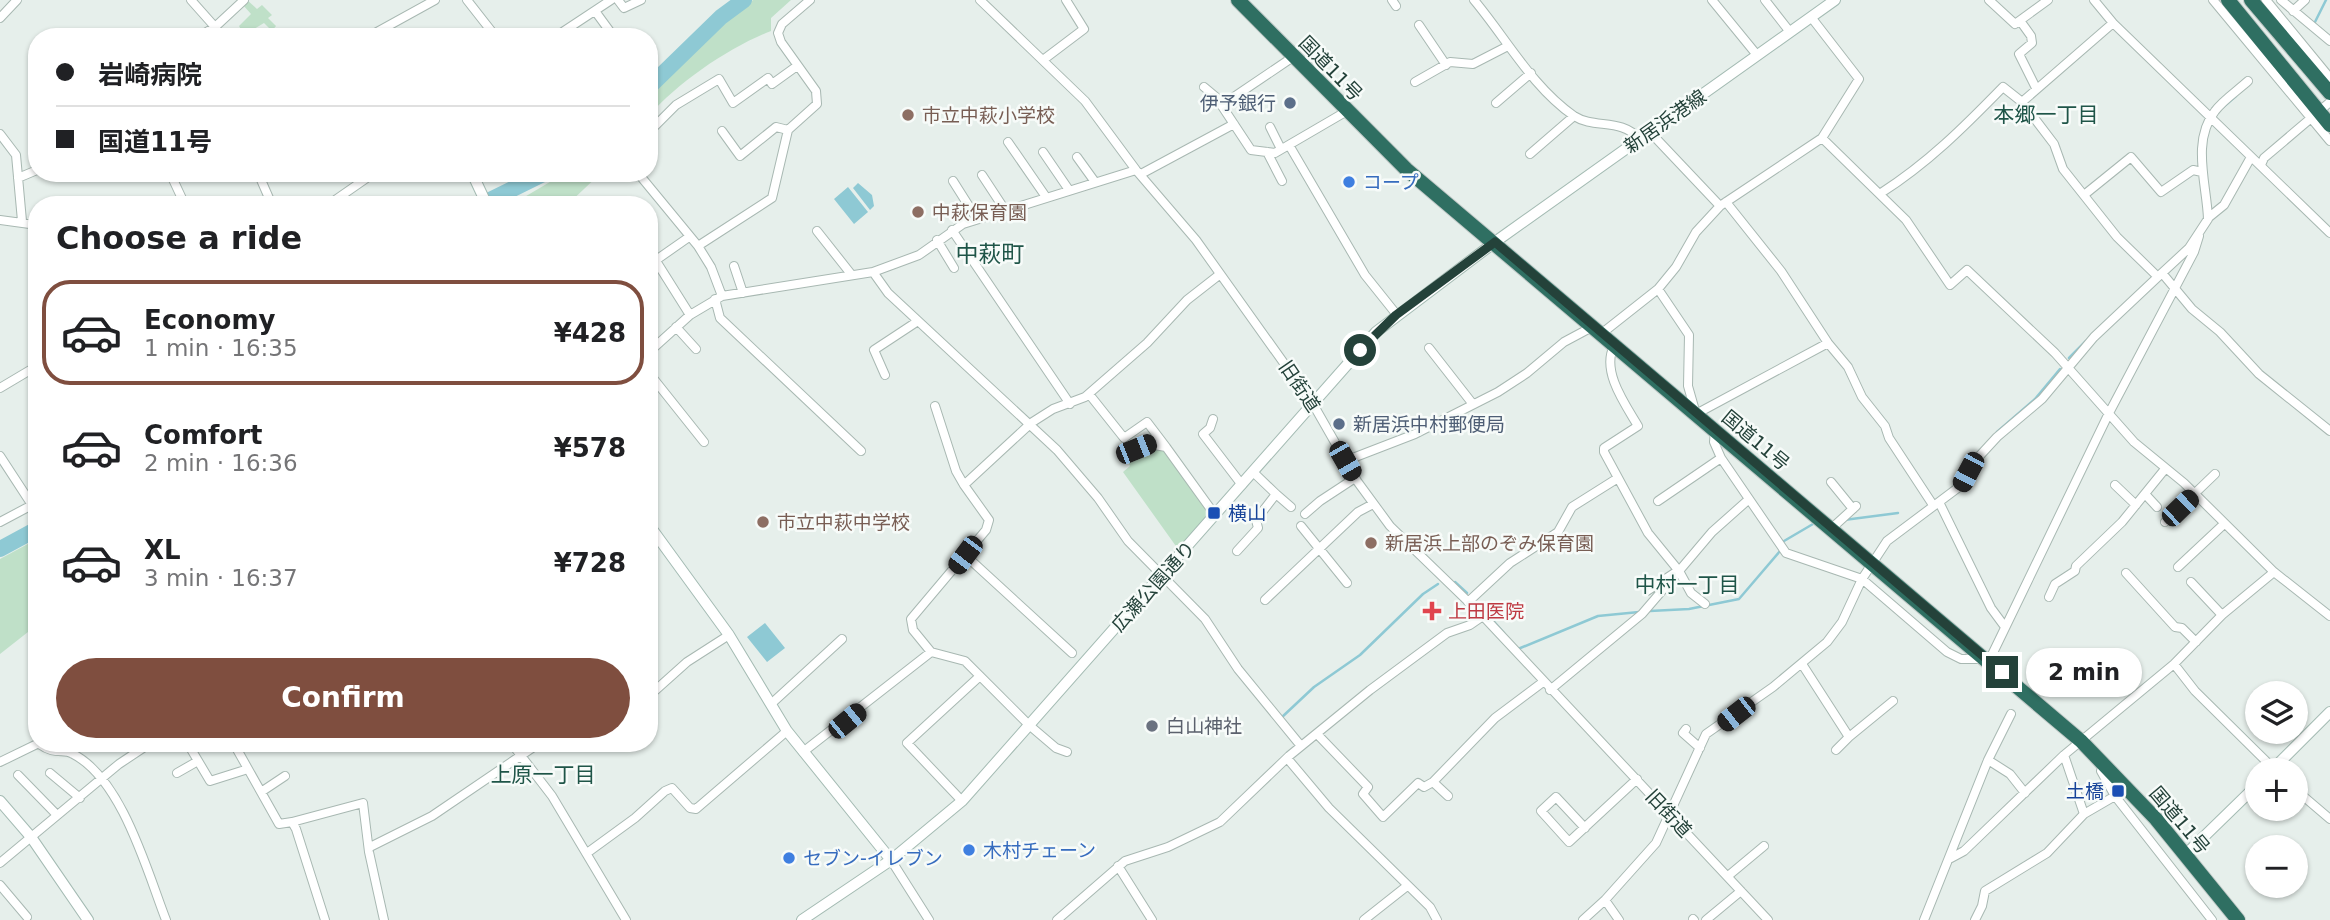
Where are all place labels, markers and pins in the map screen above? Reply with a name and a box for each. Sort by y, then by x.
place label: 伊予銀行 [1200,92,1276,114]
marker: 伊予銀行 [1282,95,1298,111]
place label: 市立中萩小学校 [922,104,1055,126]
marker: 市立中萩小学校 [900,107,916,123]
place label: コープ [1363,171,1419,193]
marker: コープ [1341,174,1357,190]
place label: 中萩保育園 [932,201,1027,223]
marker: 中萩保育園 [910,204,926,220]
place label: 新居浜中村郵便局 [1353,413,1505,435]
marker: 新居浜中村郵便局 [1331,416,1347,432]
place label: 横山 [1228,502,1266,524]
marker: 横山 [1206,505,1222,521]
place label: 市立中萩中学校 [777,511,910,533]
marker: 市立中萩中学校 [755,514,771,530]
place label: 新居浜上部のぞみ保育園 [1385,532,1594,554]
marker: 新居浜上部のぞみ保育園 [1363,535,1379,551]
place label: 上田医院 [1448,600,1524,622]
marker: 上田医院 [1422,601,1442,621]
place label: 白山神社 [1166,715,1242,737]
marker: 白山神社 [1144,718,1160,734]
place label: 土橋 [2066,780,2104,802]
marker: 土橋 [2110,783,2126,799]
place label: 木村チェーン [983,839,1096,861]
marker: 木村チェーン [961,842,977,858]
place label: セブン-イレブン [803,847,943,869]
marker: セブン-イレブン [781,850,797,866]

